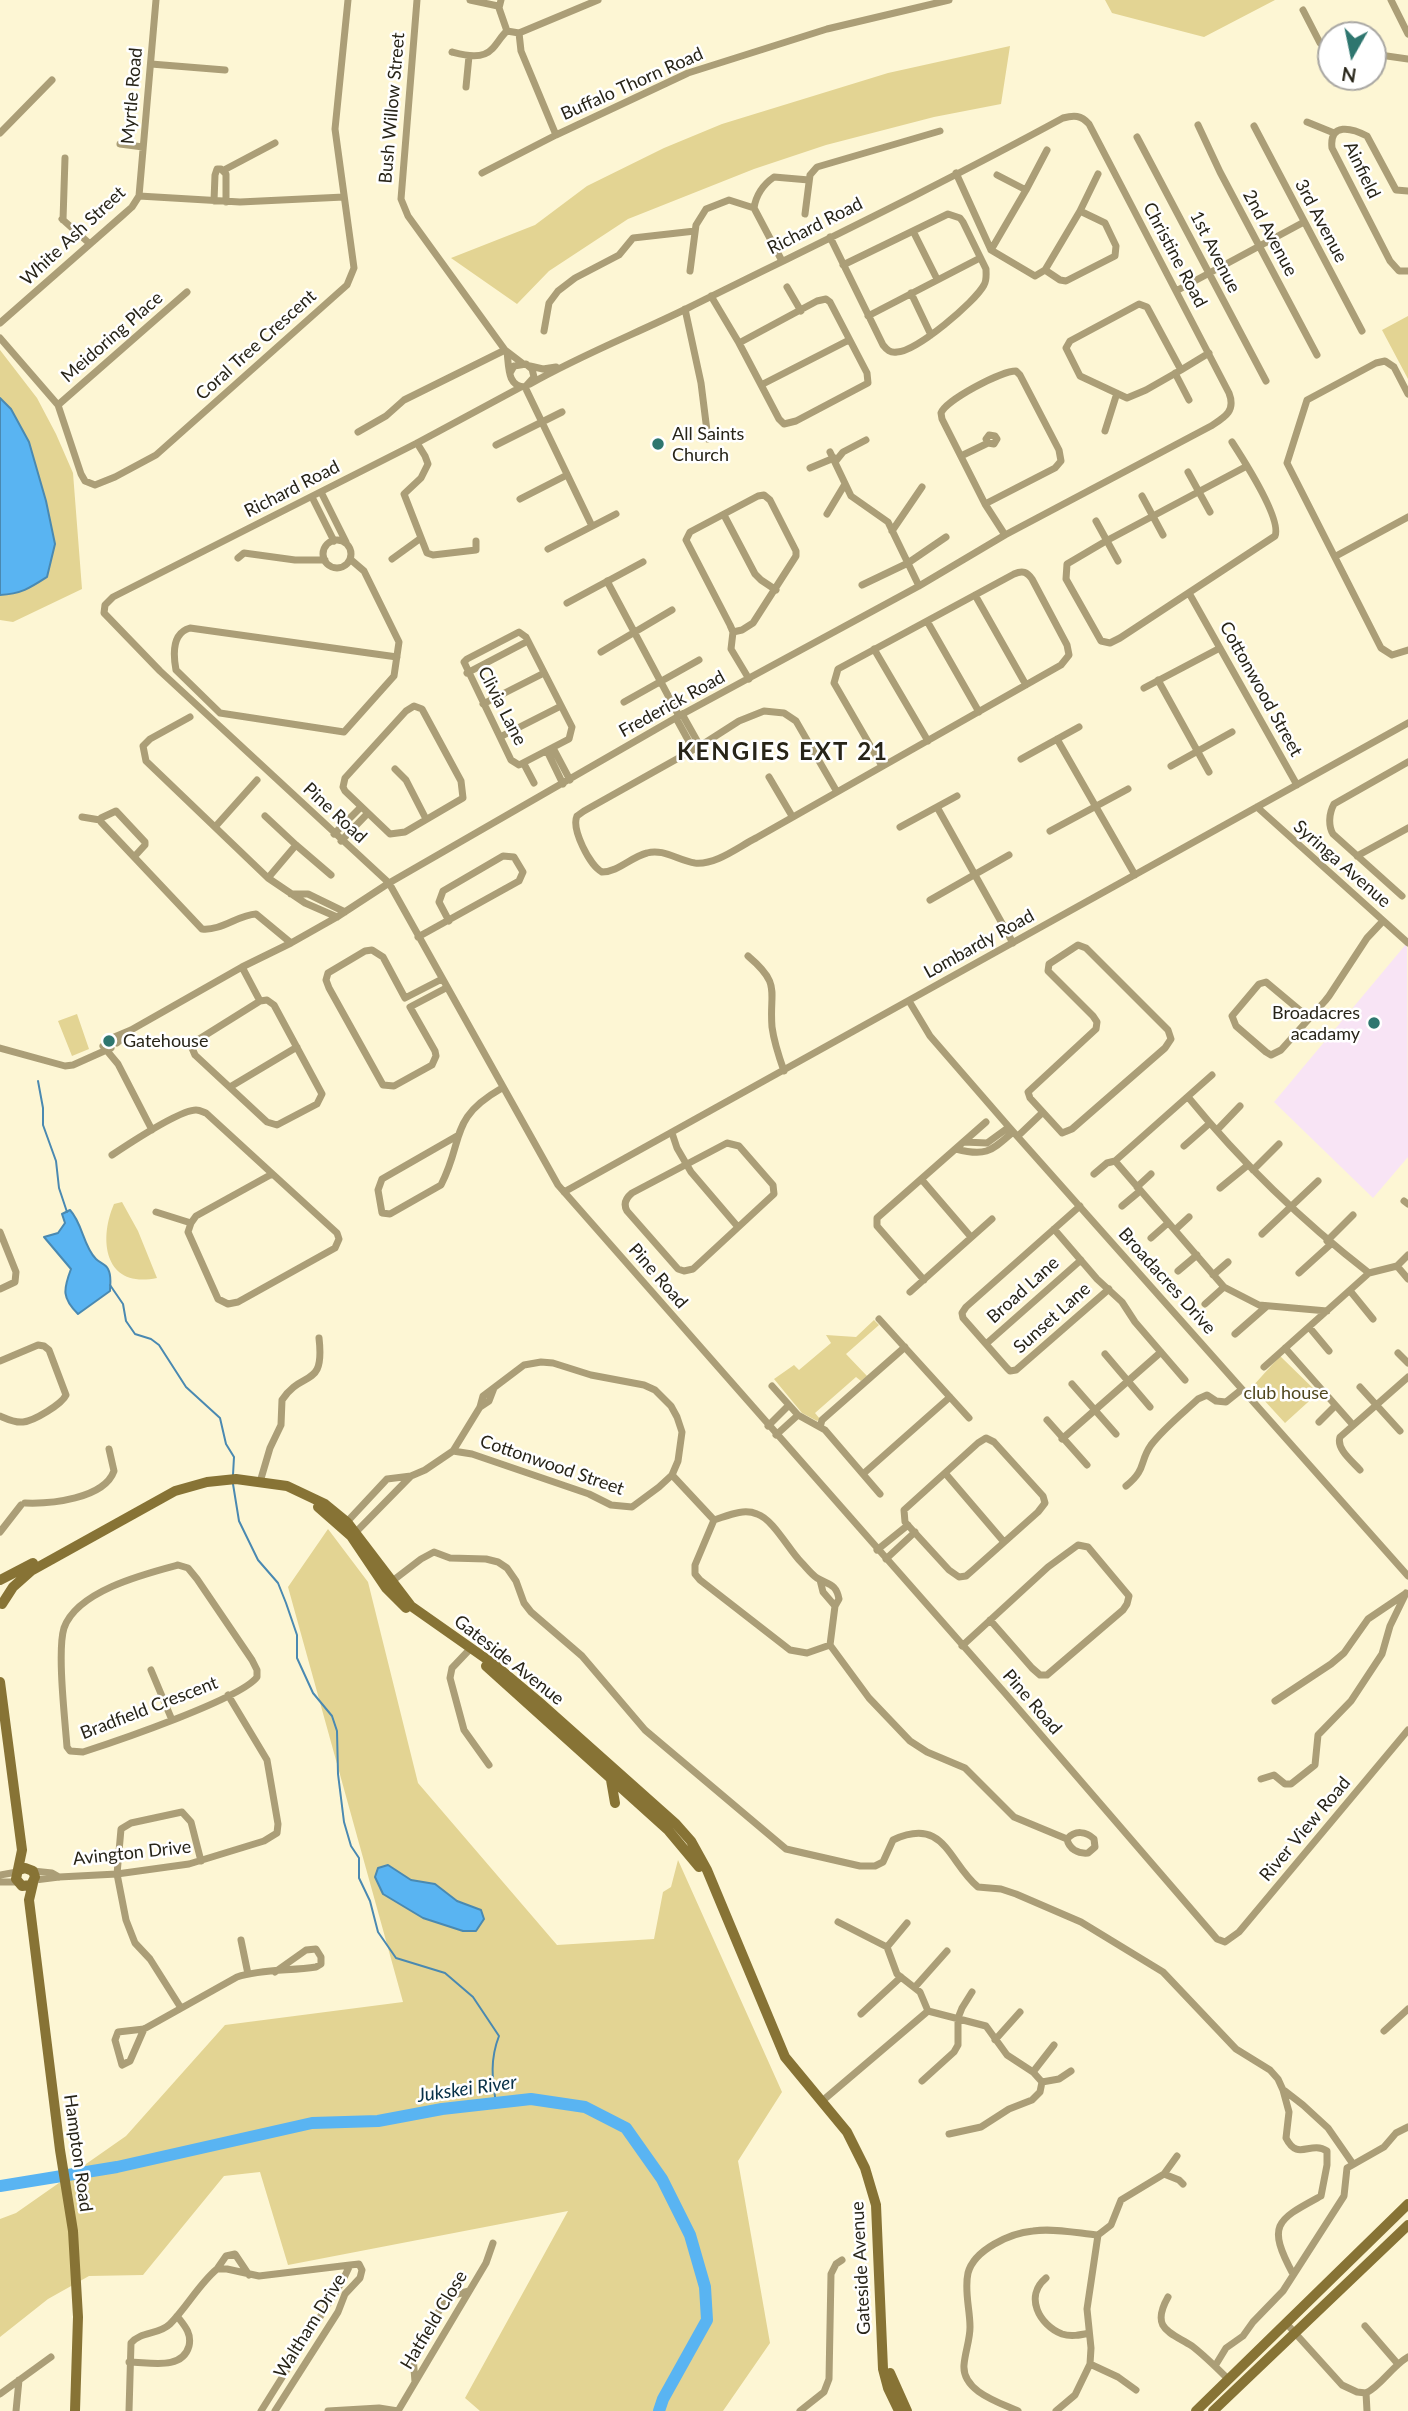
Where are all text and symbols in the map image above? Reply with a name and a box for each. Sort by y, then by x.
north arrow [1317,21,1387,91]
street label: Bush Willow Street [375,32,409,184]
street label: Buffalo Thorn Road [558,43,706,125]
street label: Myrtle Road [117,47,147,145]
text: N [1340,63,1358,88]
street label: Ainfield [1339,138,1385,202]
street label: 3rd Avenue [1290,176,1352,266]
street label: White Ash Street [16,182,130,290]
street label: 2nd Avenue [1238,186,1302,280]
street label: Richard Road [764,193,866,259]
street label: Christine Road [1138,199,1212,311]
street label: 1st Avenue [1185,207,1245,297]
street label: Coral Tree Crescent [191,285,321,405]
street label: Meidoring Place [57,287,167,387]
place label: All Saints Church [672,423,744,466]
marker: All Saints Church [650,436,666,452]
street label: Richard Road [241,456,343,522]
street label: Cottonwood Street [1215,618,1307,760]
street label: Clivia Lane [473,663,531,749]
street label: Frederick Road [615,666,729,742]
district label: KENGIES EXT 21 [679,738,887,766]
street label: Pine Road [299,778,371,848]
street label: Syringa Avenue [1289,816,1395,912]
street label: Lombardy Road [920,905,1038,983]
place label: Broadacres acadamy [1272,1002,1360,1044]
marker: Broadacres acadamy [1366,1015,1382,1031]
place label: Gatehouse [123,1030,208,1052]
marker: Gatehouse [101,1033,117,1049]
street label: Broadacres Drive [1114,1223,1220,1339]
street label: Pine Road [624,1239,692,1313]
street label: Broad Lane [983,1252,1063,1328]
street label: Sunset Lane [1009,1278,1095,1358]
park label: club house [1243,1382,1329,1404]
street label: Cottonwood Street [477,1430,627,1500]
street label: Gateside Avenue [450,1610,568,1710]
street label: Pine Road [998,1665,1066,1739]
street label: Bradfield Crescent [77,1672,221,1744]
street label: River View Road [1255,1772,1355,1886]
street label: Avington Drive [72,1836,192,1870]
water label: Jukskei River [416,2071,518,2107]
street label: Hampton Road [59,2093,97,2213]
street label: Gateside Avenue [847,2201,875,2335]
street label: Hatfield Close [396,2267,472,2373]
street label: Waltham Drive [269,2270,351,2382]

